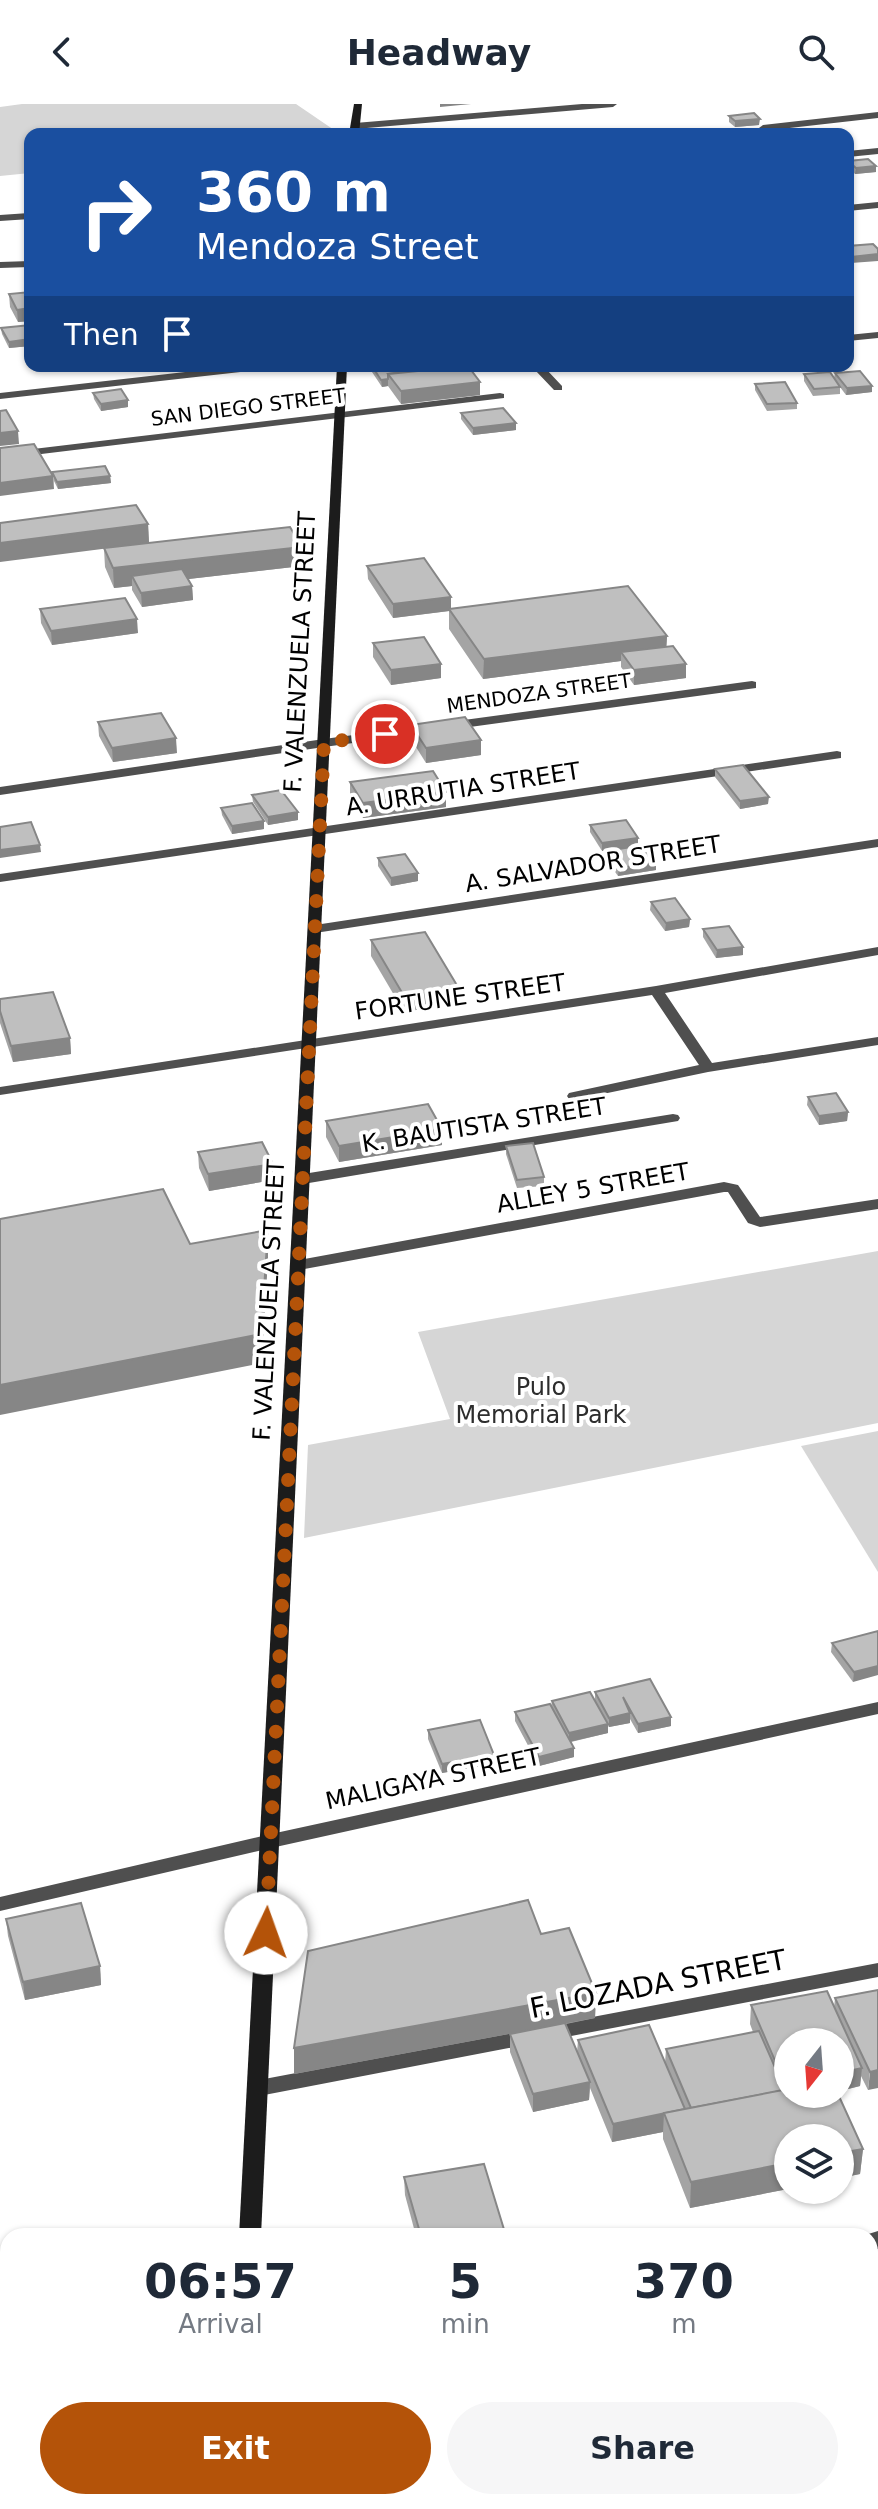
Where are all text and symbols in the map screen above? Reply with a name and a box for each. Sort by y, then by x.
icon: back [40,30,84,74]
icon: search [794,30,838,74]
text: Headway [347,32,531,73]
text: 360 m [196,159,391,224]
icon: right [64,160,168,264]
text: Mendoza Street [196,226,479,267]
icon: arrive [155,312,199,356]
text: Then [64,317,139,352]
street label: SAN DIEGO STREET [149,383,347,431]
street label: F. VALENZUELA STREET [279,510,321,793]
street label: MENDOZA STREET [445,668,634,718]
pin [351,700,419,768]
icon: arrive [363,712,407,756]
street label: A. URRUTIA STREET [344,757,583,821]
street label: A. SALVADOR STREET [463,830,723,898]
street label: FORTUNE STREET [353,968,567,1026]
street label: K. BAUTISTA STREET [360,1092,608,1158]
street label: ALLEY 5 STREET [495,1157,692,1219]
street label: F. VALENZUELA STREET [248,1158,290,1441]
park label: Pulo Memorial Park [456,1373,627,1429]
street label: MALIGAYA STREET [323,1742,543,1815]
position arrow [224,1891,308,1975]
street label: F. LOZADA STREET [527,1943,790,2025]
north arrow [774,2028,854,2108]
map controls [774,2028,854,2204]
button: layers [774,2124,854,2204]
text: 06:57 [144,2253,297,2309]
text: 5 [449,2253,482,2309]
text: 370 [634,2253,734,2309]
text: Arrival [178,2309,263,2339]
text: min [441,2309,490,2339]
text: m [671,2309,697,2339]
button: Exit [40,2402,431,2494]
button: Share [447,2402,838,2494]

